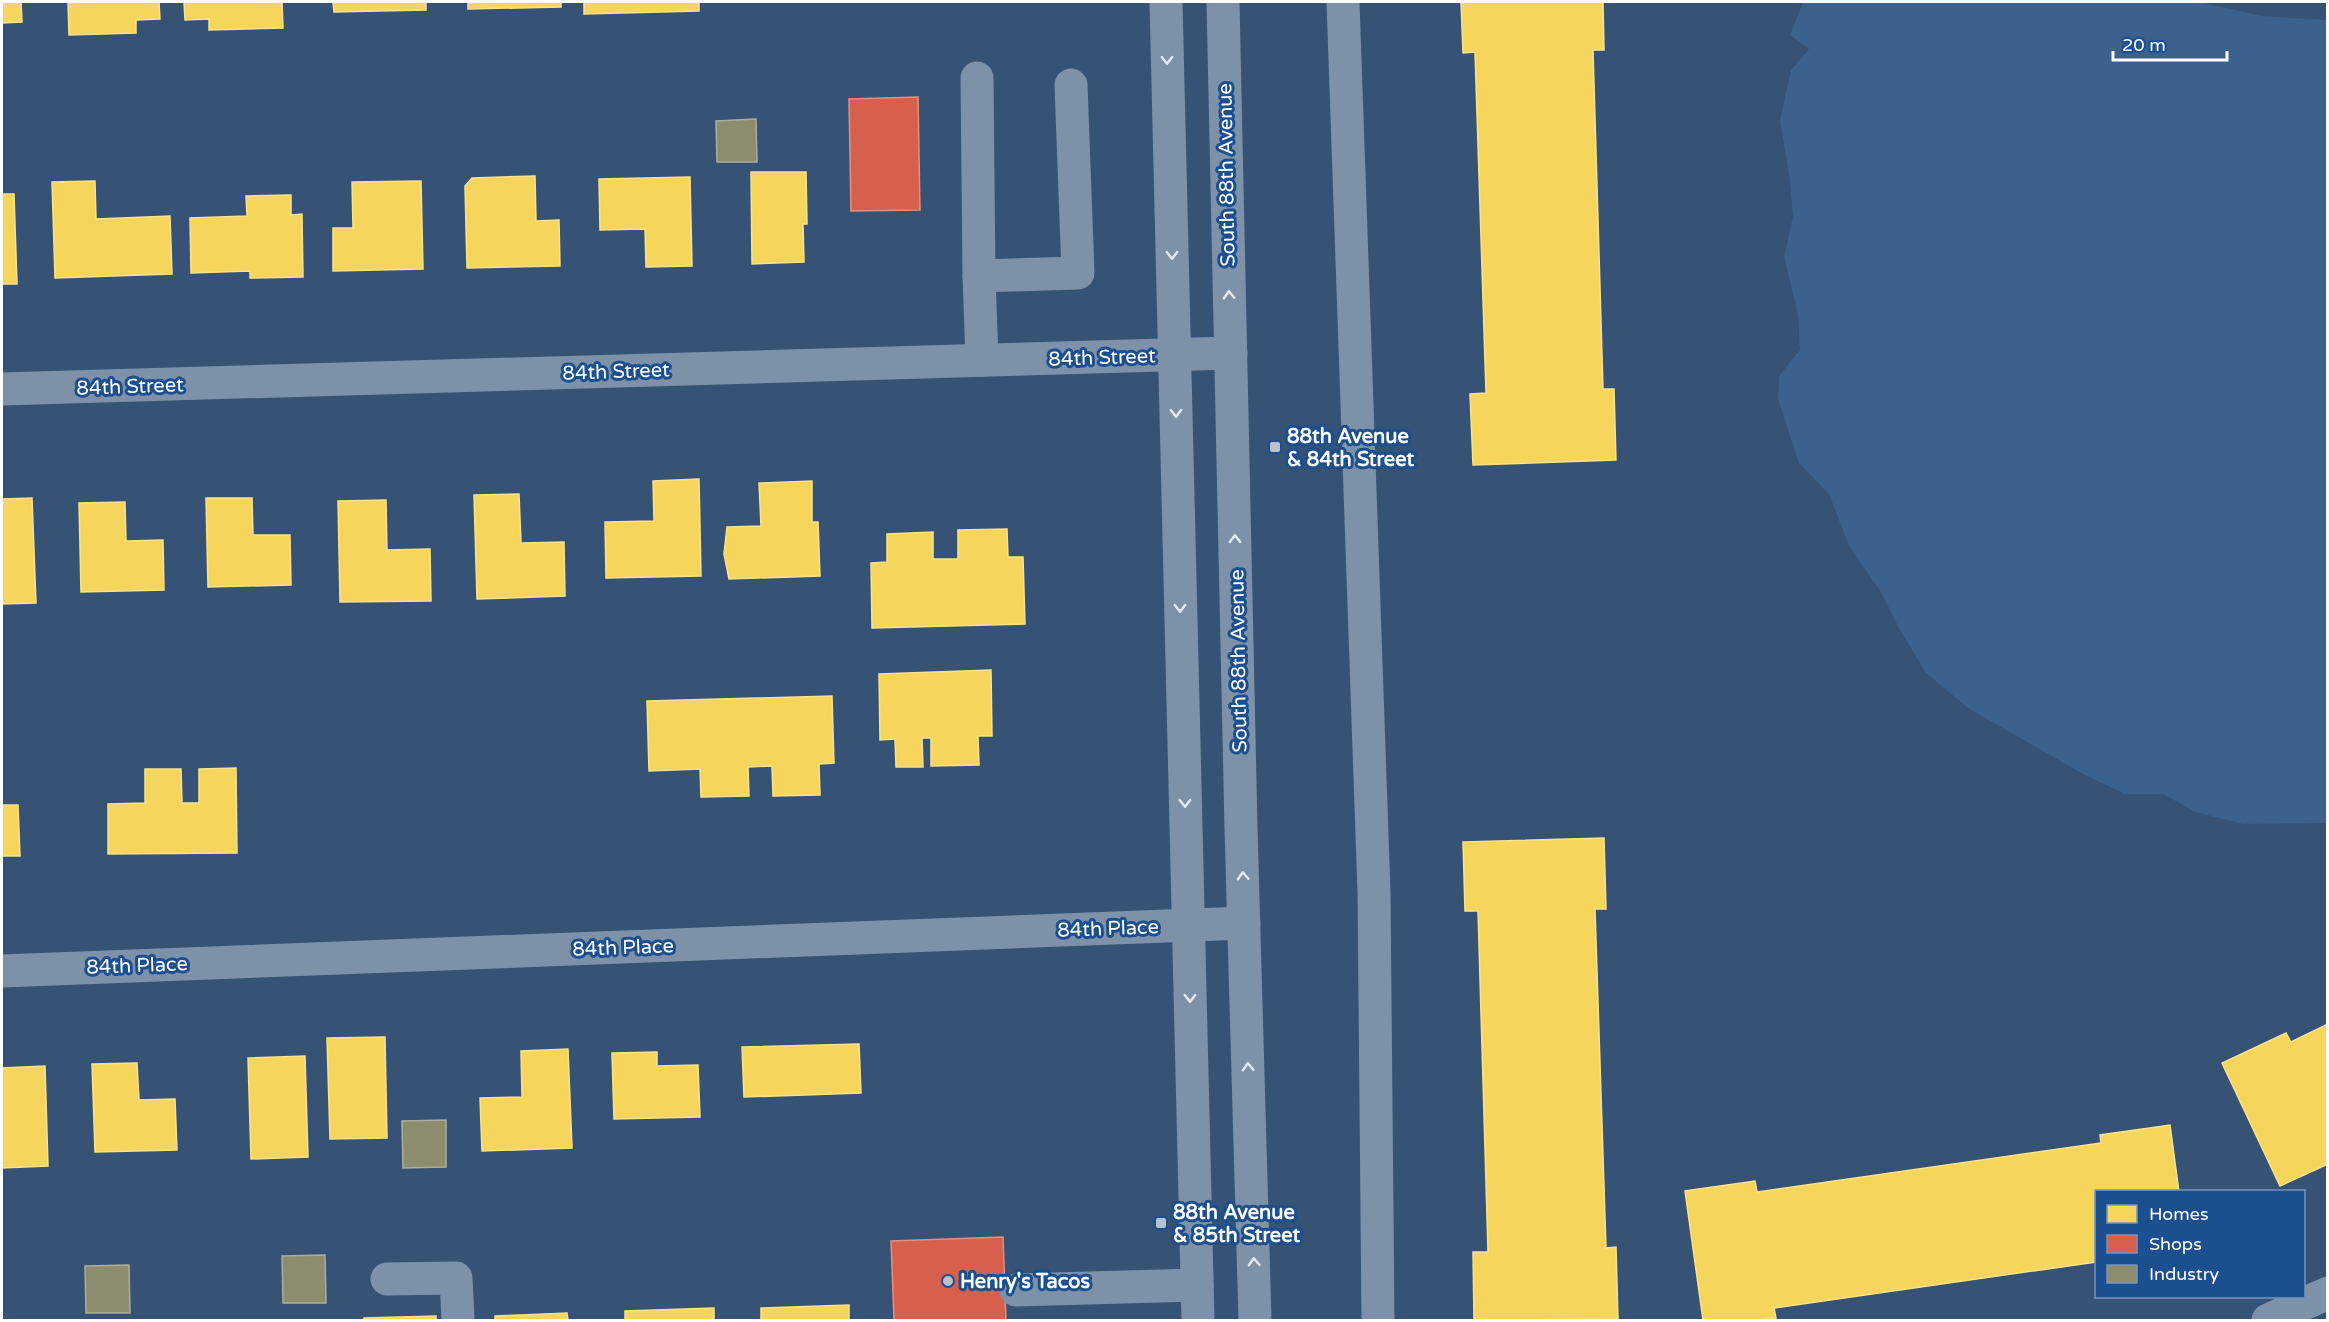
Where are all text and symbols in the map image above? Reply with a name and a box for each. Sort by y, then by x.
scale bar [2113,24,2227,62]
text: 20 m [2122,34,2166,56]
one-way arrow [1161,55,1174,64]
street label: South 88th Avenue [1213,83,1241,267]
one-way arrow [1166,250,1178,259]
one-way arrow [1223,290,1235,299]
street label: 84th Street [1048,344,1156,372]
street label: 84th Street [562,358,670,386]
street label: 84th Street [76,373,184,401]
one-way arrow [1169,409,1182,418]
place label: 88th Avenue & 84th Street [1287,425,1414,472]
marker: 88th Avenue & 84th Street [1268,440,1282,454]
one-way arrow [1229,534,1241,543]
street label: South 88th Avenue [1225,569,1253,753]
one-way arrow [1174,603,1187,612]
one-way arrow [1179,798,1192,807]
one-way arrow [1236,871,1249,880]
street label: 84th Place [1057,915,1159,943]
street label: 84th Place [572,934,674,962]
street label: 84th Place [86,952,188,980]
one-way arrow [1184,993,1196,1002]
one-way arrow [1242,1063,1255,1072]
legend [2095,1190,2305,1298]
place label: 88th Avenue & 85th Street [1173,1201,1300,1248]
text: Homes [2149,1203,2209,1225]
marker: 88th Avenue & 85th Street [1154,1216,1168,1230]
text: Shops [2149,1233,2202,1255]
one-way arrow [1247,1258,1260,1267]
text: Industry [2149,1263,2220,1285]
place label: Henry's Tacos [960,1270,1091,1294]
marker: Henry's Tacos [941,1274,955,1288]

